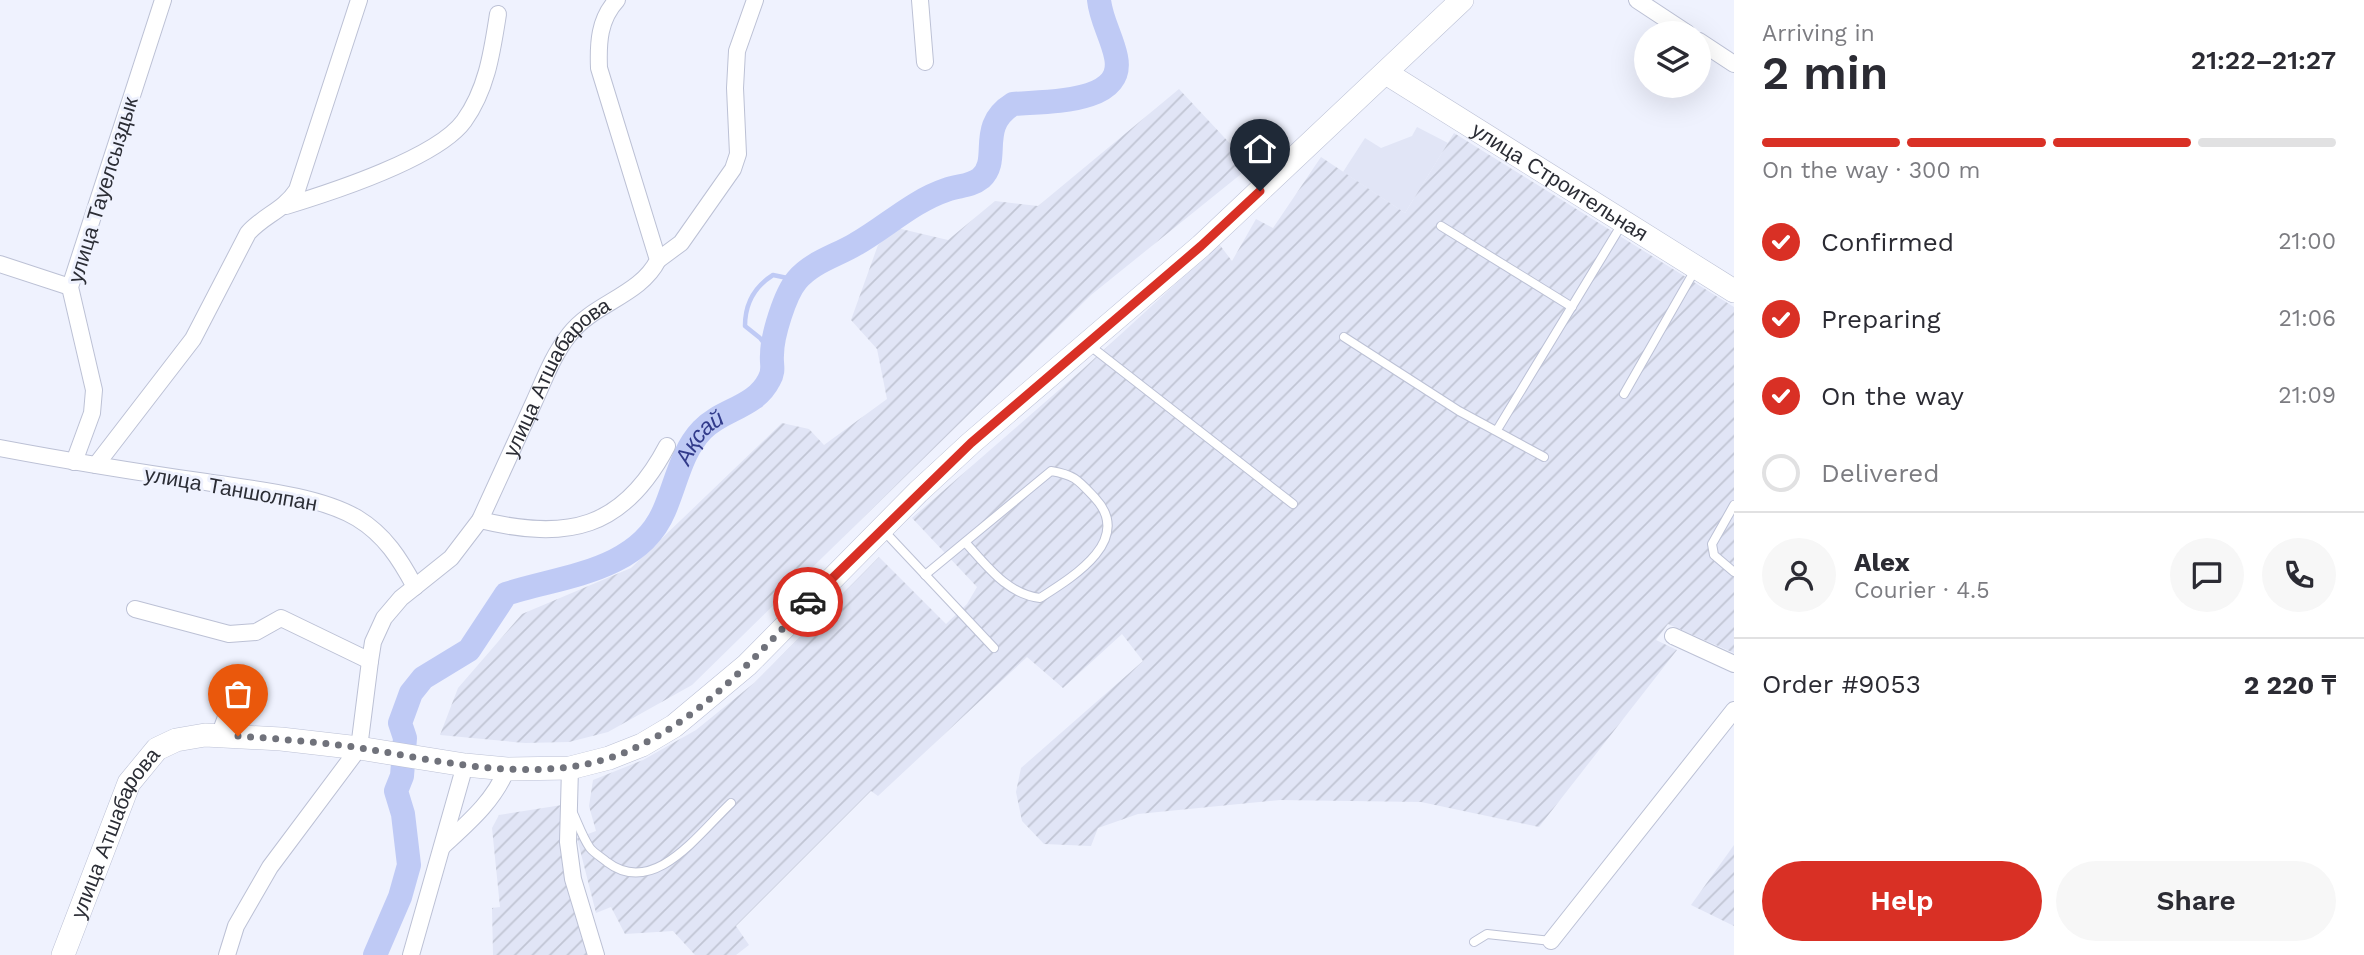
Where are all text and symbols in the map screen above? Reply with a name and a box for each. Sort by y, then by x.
text: Arriving in [1762,20,1875,47]
map controls [1634,21,1711,98]
button: layers [1634,21,1711,98]
text: 21:22–21:27 [2191,45,2336,75]
text: 2 min [1762,46,1888,100]
street label: улица Тауелсыздык [62,93,143,286]
street label: улица Строительная [1467,117,1653,246]
pin [1230,119,1290,191]
icon: home [1241,130,1279,168]
text: On the way · 300 m [1762,157,1980,184]
icon: check [1762,223,1800,261]
text: Confirmed [1821,227,1954,257]
text: 21:00 [2278,228,2336,255]
street label: улица Атшабарова [498,292,615,461]
icon: check [1762,300,1800,338]
text: Preparing [1821,304,1941,334]
text: 21:06 [2279,305,2336,332]
icon: check [1762,377,1800,415]
text: On the way [1821,381,1964,411]
text: 21:09 [2278,382,2336,409]
water label: Ақсай [669,404,729,471]
text: Delivered [1821,458,1940,488]
street label: улица Таншолпан [143,461,319,516]
button: person [1762,538,1836,612]
button: chat [2170,538,2244,612]
button: phone [2262,538,2336,612]
text: Alex [1854,547,1910,577]
courier [773,567,843,637]
text: Courier · 4.5 [1854,577,1990,604]
icon: car [789,583,827,621]
pin [208,664,268,736]
text: Order #9053 [1762,669,1921,699]
text: 2 220 ₸ [2244,670,2336,700]
icon: bag [219,675,257,713]
street label: улица Атшабарова [65,742,165,922]
button: Help [1762,861,2042,941]
button: Share [2056,861,2336,941]

